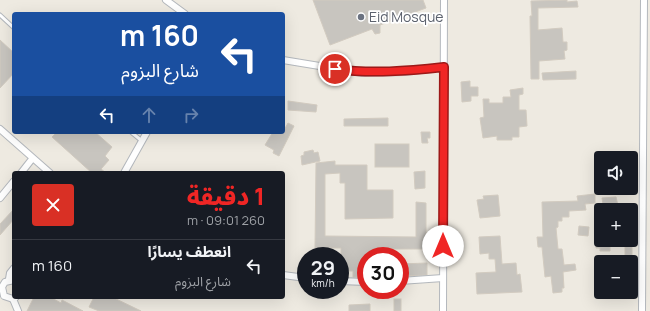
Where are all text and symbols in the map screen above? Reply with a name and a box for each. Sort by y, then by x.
place label: Eid Mosque [369,7,443,26]
marker: Eid Mosque [356,12,366,22]
text: 160 m [120,16,199,54]
icon: left [213,28,265,80]
pin [318,52,352,86]
text: شارع البزوم [121,58,199,82]
icon: arrive [324,58,346,80]
icon: left [96,104,118,126]
icon: ahead [138,104,160,126]
icon: right [180,104,202,126]
map controls [594,151,638,299]
button: sound [594,151,638,195]
text: 1 دقيقة [187,179,265,212]
button: close [32,184,74,226]
button: + [594,203,638,247]
text: 260 m · 09:01 [187,211,265,229]
position arrow [422,225,464,267]
text: انعطف يسارًا [147,241,231,262]
speed limit sign: 30 [357,247,409,299]
text: 29 [311,254,335,281]
text: 160 m [32,255,72,276]
icon: left [243,255,265,277]
button: − [594,255,638,299]
text: شارع البزوم [175,272,231,290]
text: km/h [311,276,335,290]

